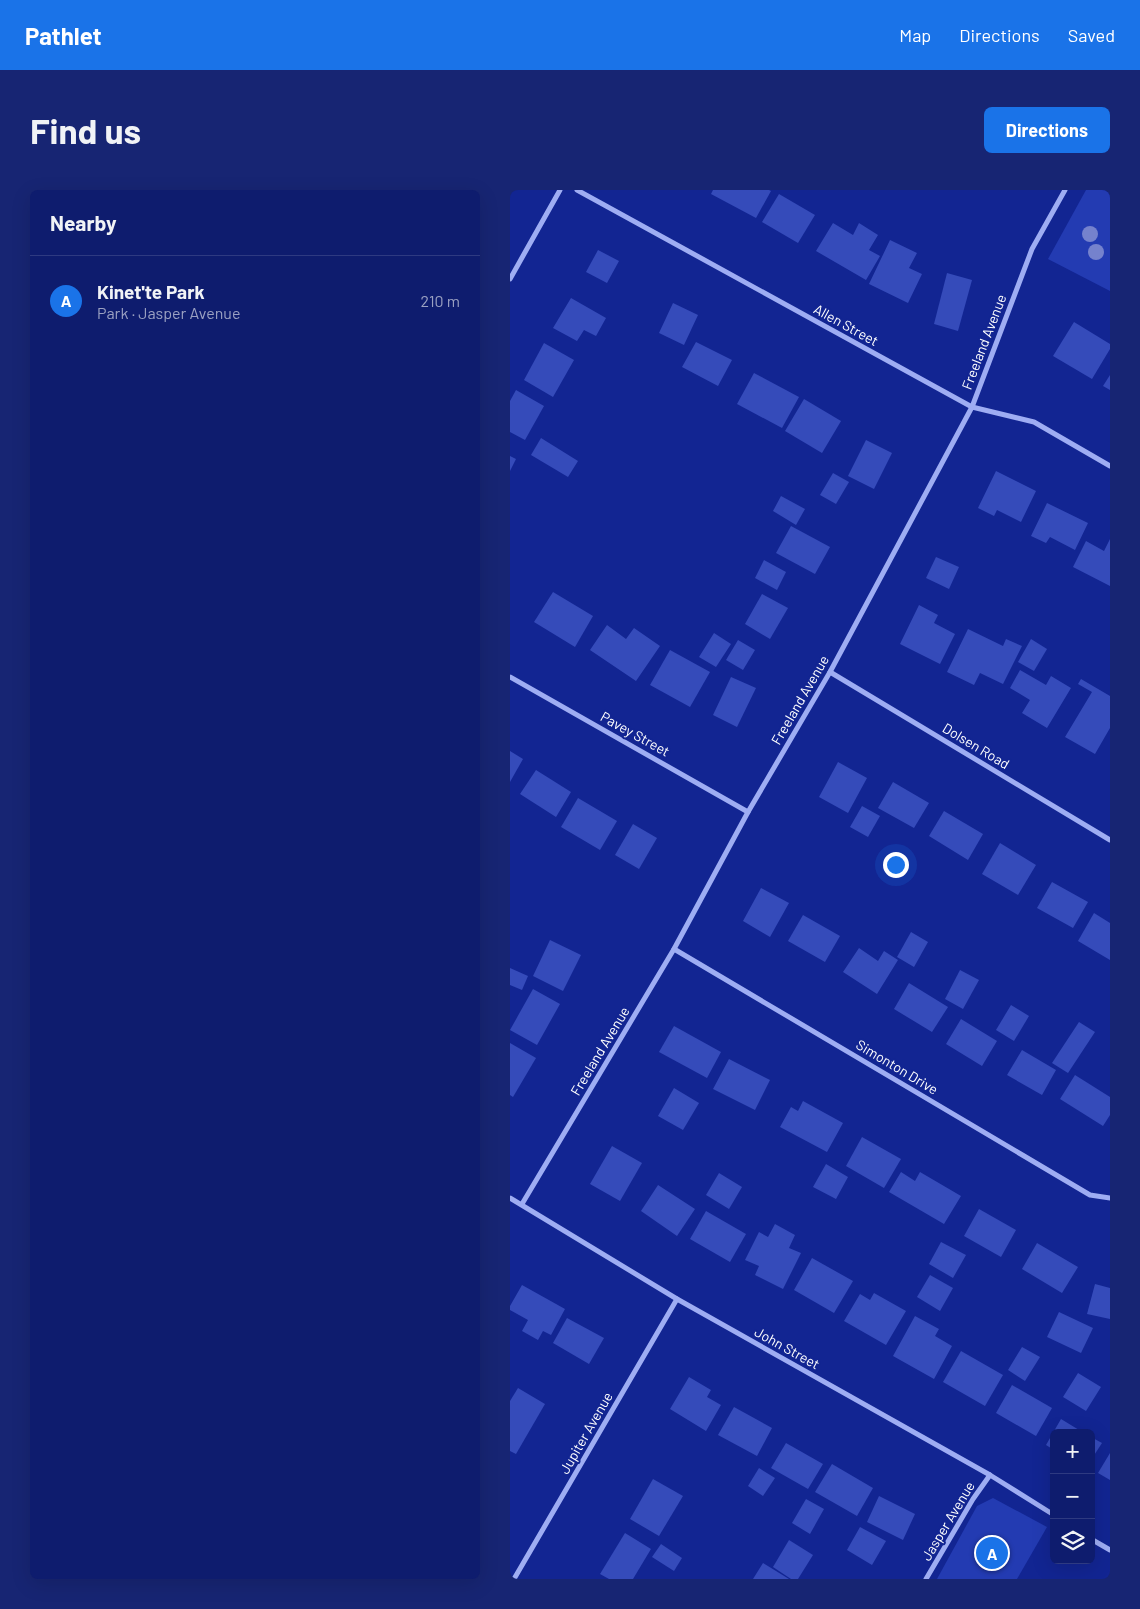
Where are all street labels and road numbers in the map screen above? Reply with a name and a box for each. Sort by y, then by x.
street label: Freeland Avenue [958,292,1009,392]
street label: Allen Street [811,300,881,349]
street label: Freeland Avenue [767,652,832,748]
street label: Pavey Street [598,708,673,760]
street label: Dolsen Road [940,719,1013,772]
street label: Freeland Avenue [566,1003,633,1098]
street label: Simonton Drive [853,1035,941,1098]
street label: John Street [752,1323,823,1372]
street label: Jupiter Avenue [555,1389,616,1477]
street label: Jasper Avenue [917,1478,978,1563]

